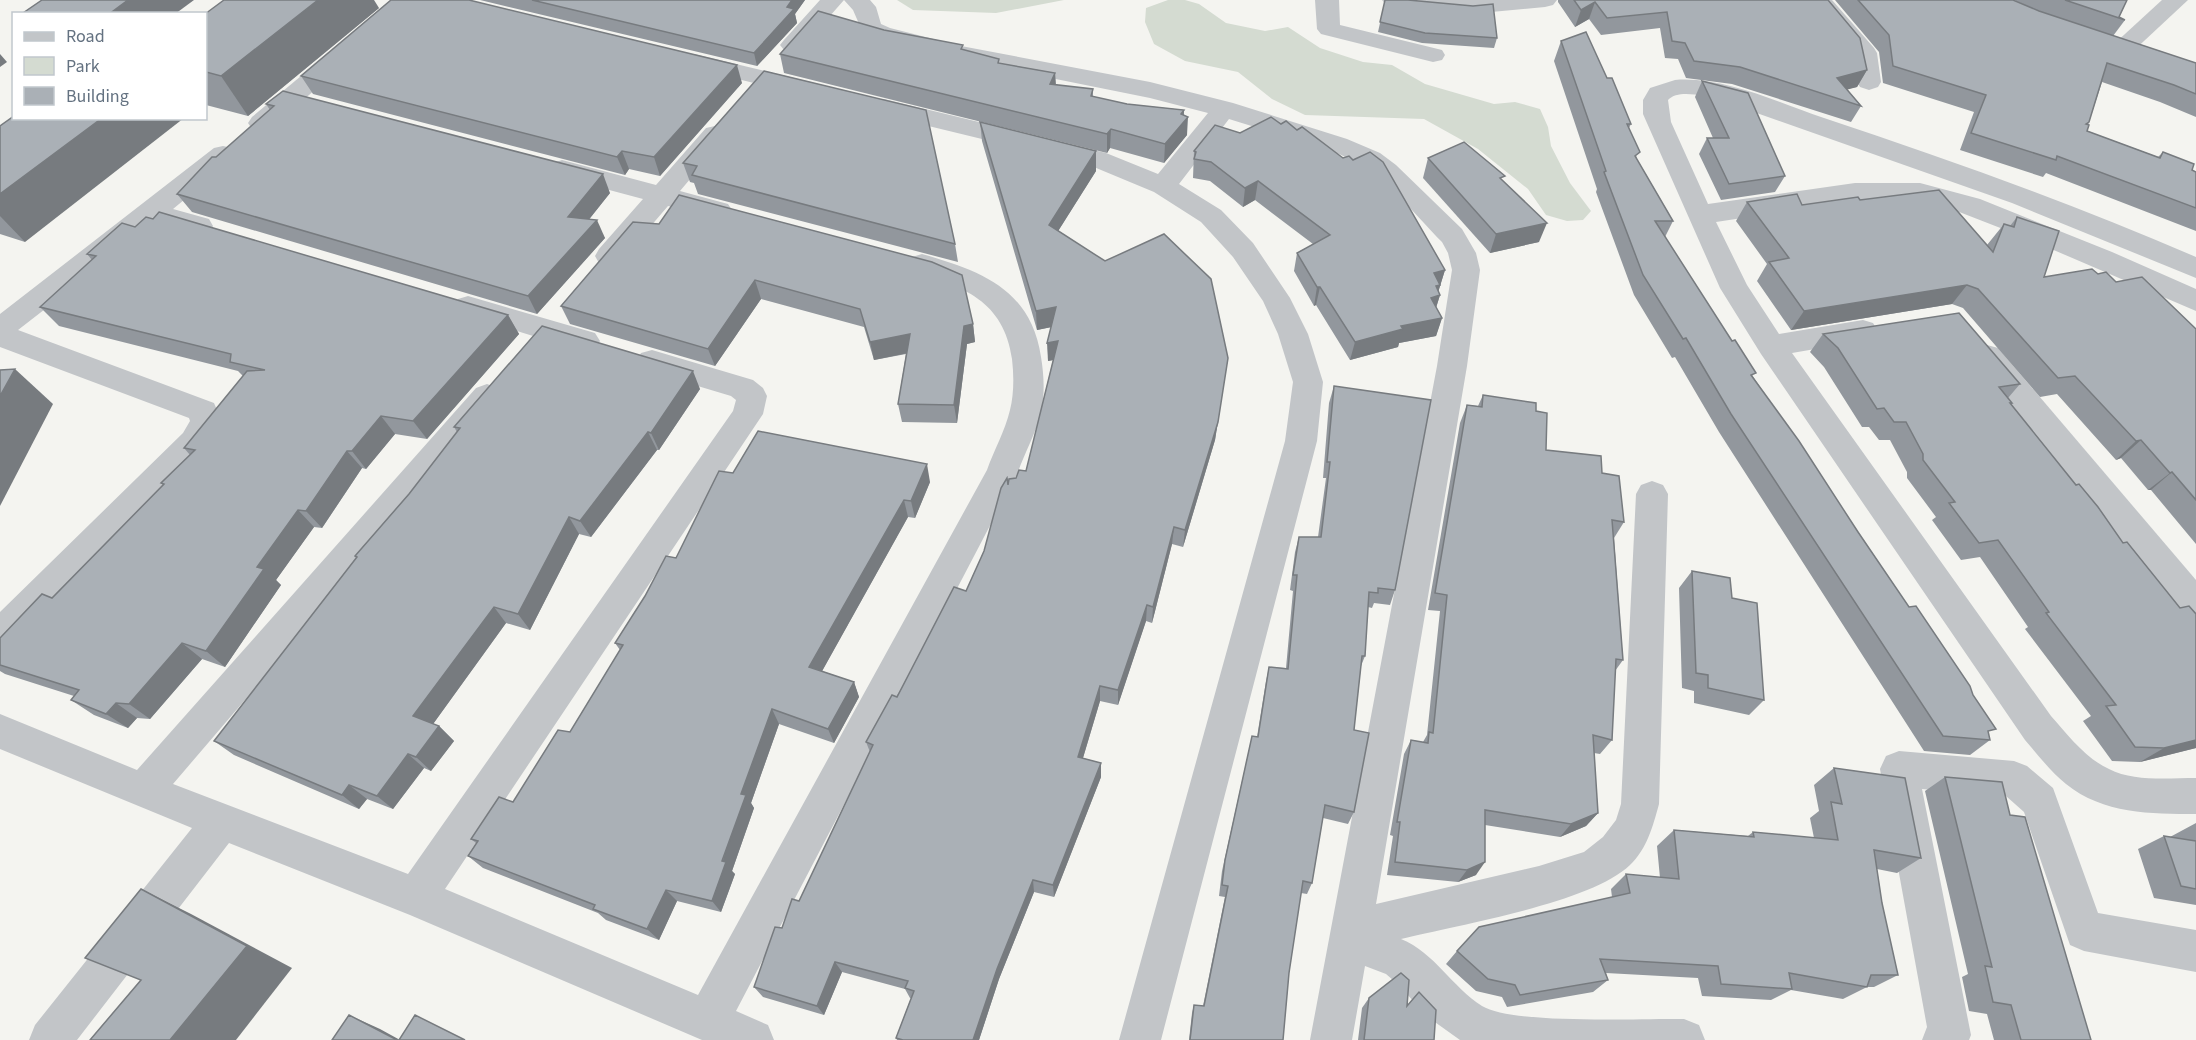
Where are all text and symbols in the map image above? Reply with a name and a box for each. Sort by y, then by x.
legend [12,12,207,120]
text: Road [66,24,105,49]
text: Park [66,54,100,79]
text: Building [66,84,129,109]

